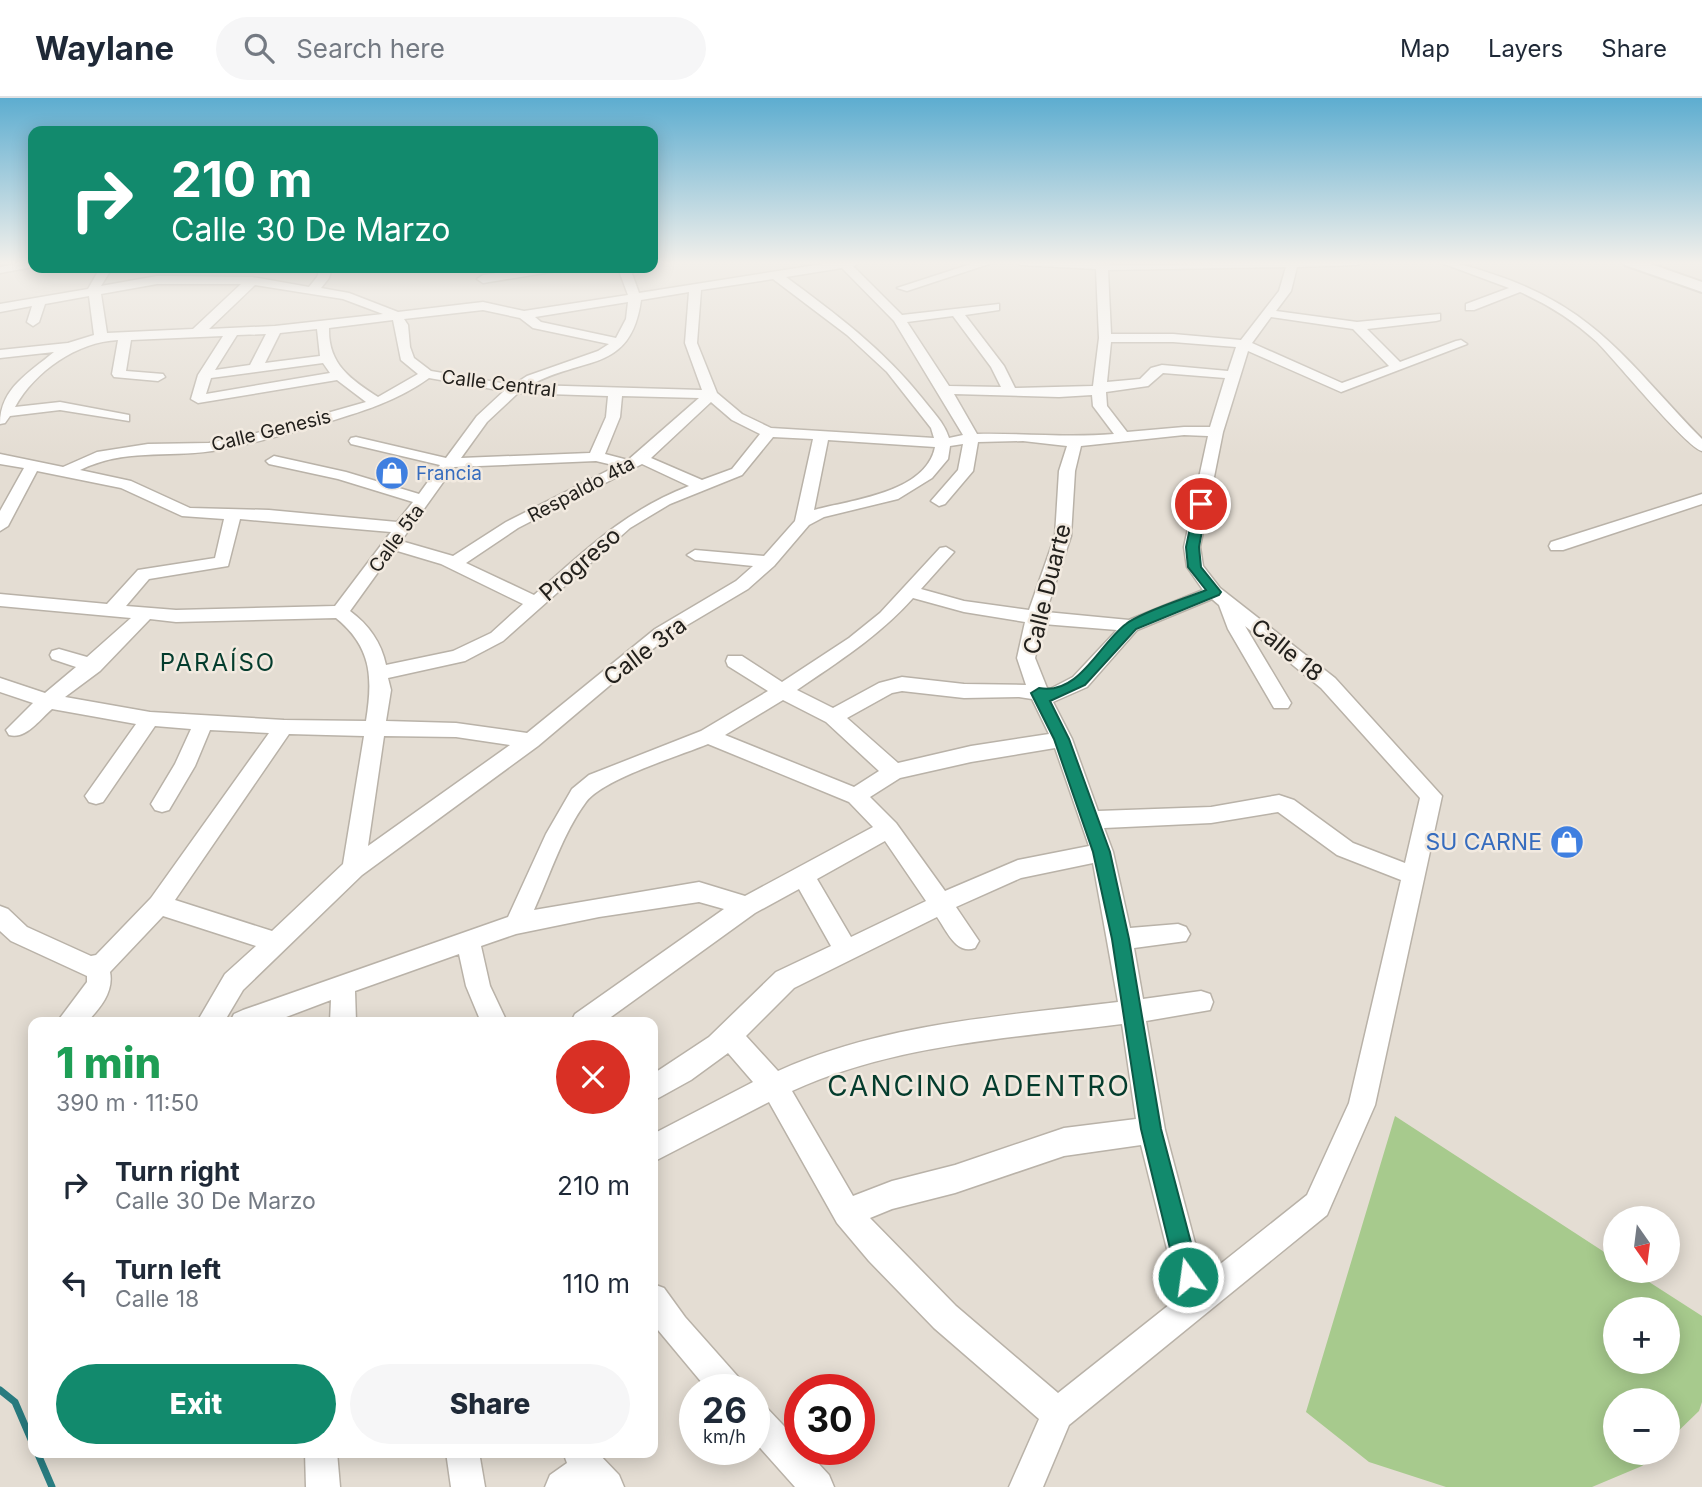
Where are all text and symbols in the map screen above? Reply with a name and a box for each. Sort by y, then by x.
search box [216,17,706,80]
text: Waylane [35,28,174,68]
icon: search [240,29,278,67]
text: Search here [296,33,445,64]
text: Map [1400,34,1450,63]
text: Layers [1488,34,1563,63]
text: Share [1601,34,1667,63]
text: 210 m [171,150,312,209]
icon: right [56,154,147,245]
text: Calle 30 De Marzo [171,210,451,249]
street label: Calle Central [440,365,557,402]
street label: Calle Genesis [209,405,333,456]
street label: Respaldo 4ta [524,452,639,527]
shop icon: Francia [373,454,411,492]
place label: Francia [416,462,482,485]
pin [1171,474,1231,534]
icon: arrive [1182,485,1220,523]
street label: Calle 5ta [364,500,429,577]
street label: Progreso [534,521,626,607]
street label: Calle Duarte [1017,521,1077,657]
street label: Calle 3ra [598,611,692,691]
street label: Calle 18 [1245,613,1329,687]
district label: PARAÍSO [160,647,276,677]
shop icon: SU CARNE [1548,823,1586,861]
place label: SU CARNE [1425,828,1542,856]
text: 1 min [56,1037,161,1088]
button: close [556,1040,630,1114]
district label: CANCINO ADENTRO [827,1069,1131,1103]
text: 390 m · 11:50 [56,1089,199,1117]
text: Turn right [115,1156,240,1187]
icon: right [56,1166,94,1204]
text: 210 m [557,1170,630,1201]
text: Calle 30 De Marzo [115,1187,316,1215]
north arrow [1603,1206,1680,1283]
map controls [1603,1206,1680,1465]
position arrow [1151,1240,1225,1314]
text: Turn left [115,1254,221,1285]
icon: left [56,1264,94,1302]
text: 110 m [562,1268,630,1299]
text: Calle 18 [115,1285,199,1313]
button: + [1603,1297,1680,1374]
button: Exit [56,1364,336,1444]
button: Share [350,1364,630,1444]
speed limit sign: 30 [784,1374,875,1465]
button: − [1603,1388,1680,1465]
text: 26 [702,1389,747,1431]
text: km/h [703,1426,746,1447]

